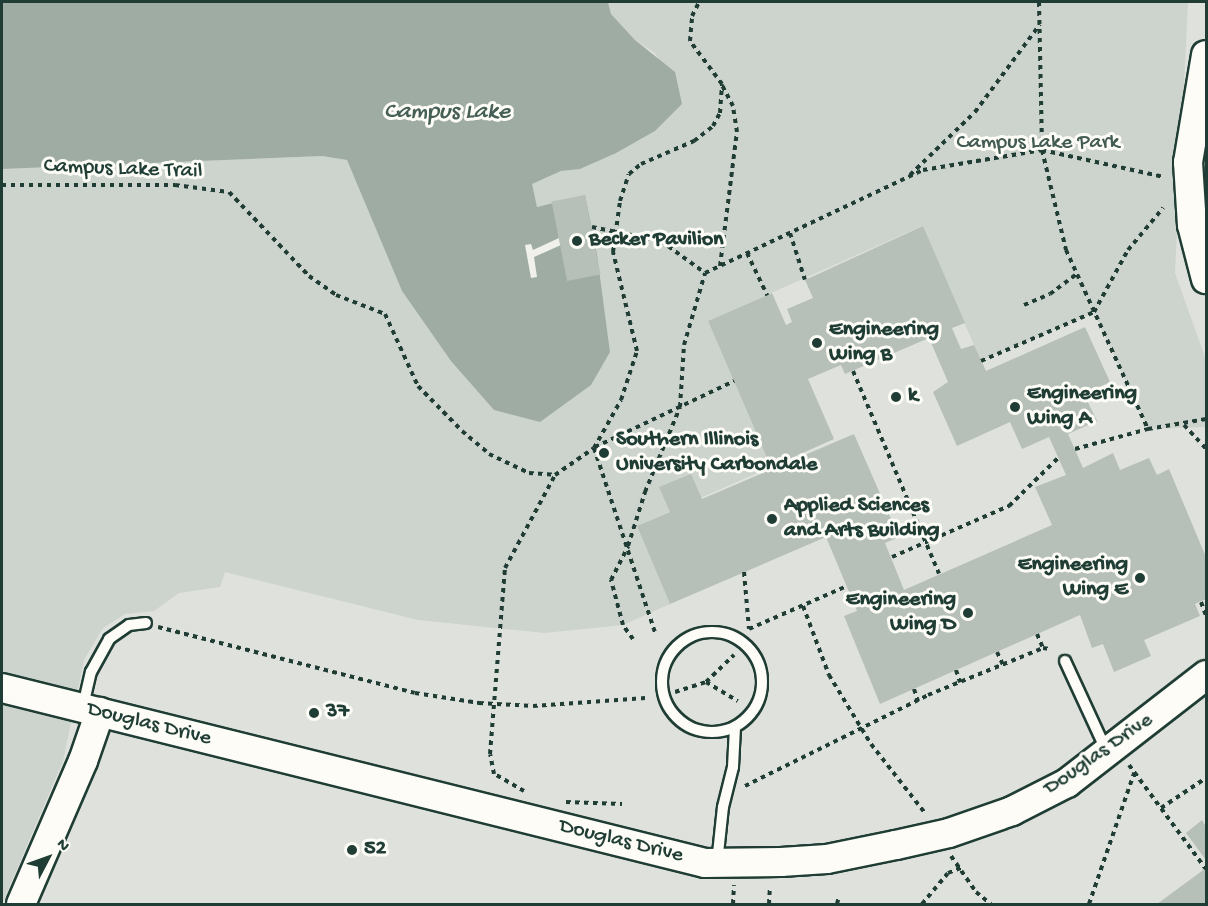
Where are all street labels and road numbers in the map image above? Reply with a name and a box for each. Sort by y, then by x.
street label: Campus Lake Trail [43,154,203,186]
street label: Douglas Drive [84,697,214,753]
street label: Douglas Drive [1039,708,1159,802]
street label: Douglas Drive [556,814,686,870]

